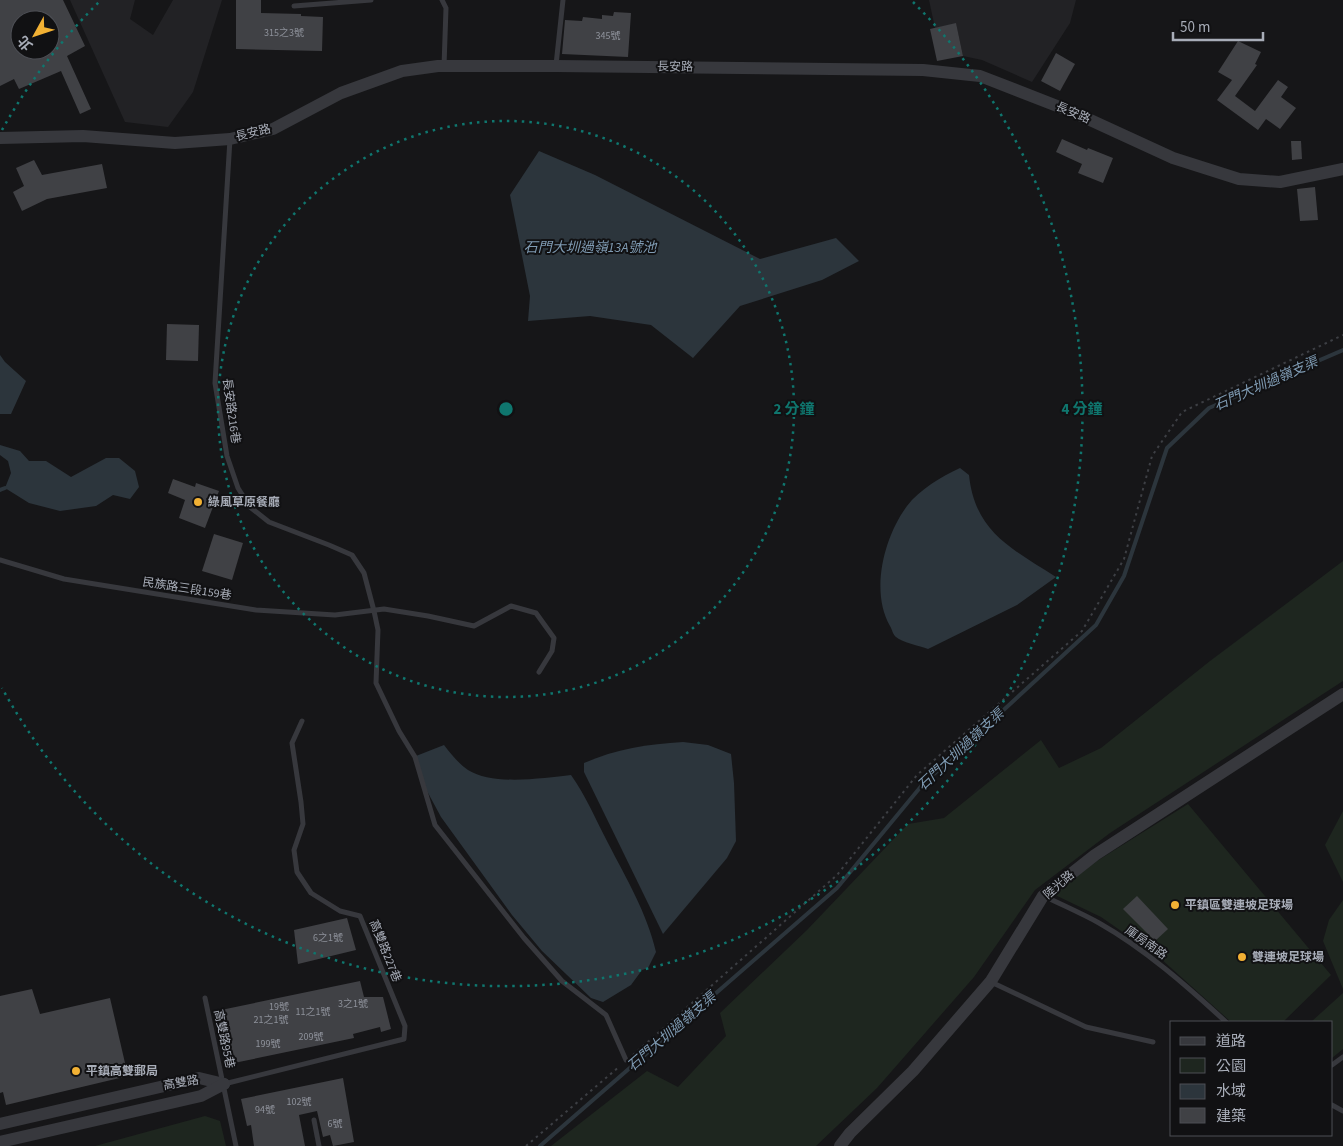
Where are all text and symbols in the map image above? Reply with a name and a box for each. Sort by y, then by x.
north arrow [10,10,60,60]
scale bar [1173,10,1263,42]
text: 50 m [1180,17,1210,38]
house number: 315之3號 [264,26,304,40]
house number: 345號 [596,29,620,43]
text: 北 [14,31,38,55]
street label: 長安路 [657,58,693,76]
street label: 長安路 [1053,98,1093,128]
street label: 長安路 [233,120,273,146]
water label: 石門大圳過嶺13A號池 [524,238,658,258]
water label: 石門大圳過嶺支渠 [1211,351,1323,416]
street label: 長安路216巷 [218,377,244,445]
text: 2 分鐘 [774,399,814,420]
text: 4 分鐘 [1062,399,1102,420]
centre of rings [497,400,515,418]
place label: 綠風草原餐廳 [208,494,280,511]
marker: 綠風草原餐廳 [192,496,204,508]
street label: 民族路三段159巷 [141,574,233,604]
water label: 石門大圳過嶺支渠 [913,703,1010,796]
street label: 陸光路 [1040,867,1078,903]
place label: 平鎮區雙連坡足球場 [1185,897,1293,914]
marker: 平鎮區雙連坡足球場 [1169,899,1181,911]
street label: 高雙路227巷 [365,917,405,985]
street label: 庫房南路 [1121,922,1171,964]
house number: 6之1號 [313,931,343,945]
place label: 雙連坡足球場 [1252,949,1324,966]
marker: 雙連坡足球場 [1236,951,1248,963]
water label: 石門大圳過嶺支渠 [623,986,722,1076]
house number: 3之1號 [338,997,368,1011]
house number: 19號 [269,1000,289,1014]
house number: 11之1號 [296,1005,330,1019]
street label: 高雙路95巷 [209,1008,239,1070]
house number: 21之1號 [254,1013,288,1027]
legend [1170,1021,1333,1136]
house number: 209號 [299,1030,323,1044]
text: 道路 [1216,1031,1246,1052]
house number: 199號 [256,1037,280,1051]
text: 公園 [1216,1056,1246,1077]
place label: 平鎮高雙郵局 [86,1063,158,1080]
marker: 平鎮高雙郵局 [70,1065,82,1077]
street label: 高雙路 [162,1072,200,1094]
text: 水域 [1216,1081,1246,1102]
house number: 102號 [287,1095,311,1109]
house number: 94號 [255,1103,275,1117]
text: 建築 [1216,1106,1246,1127]
house number: 6號 [328,1117,342,1131]

